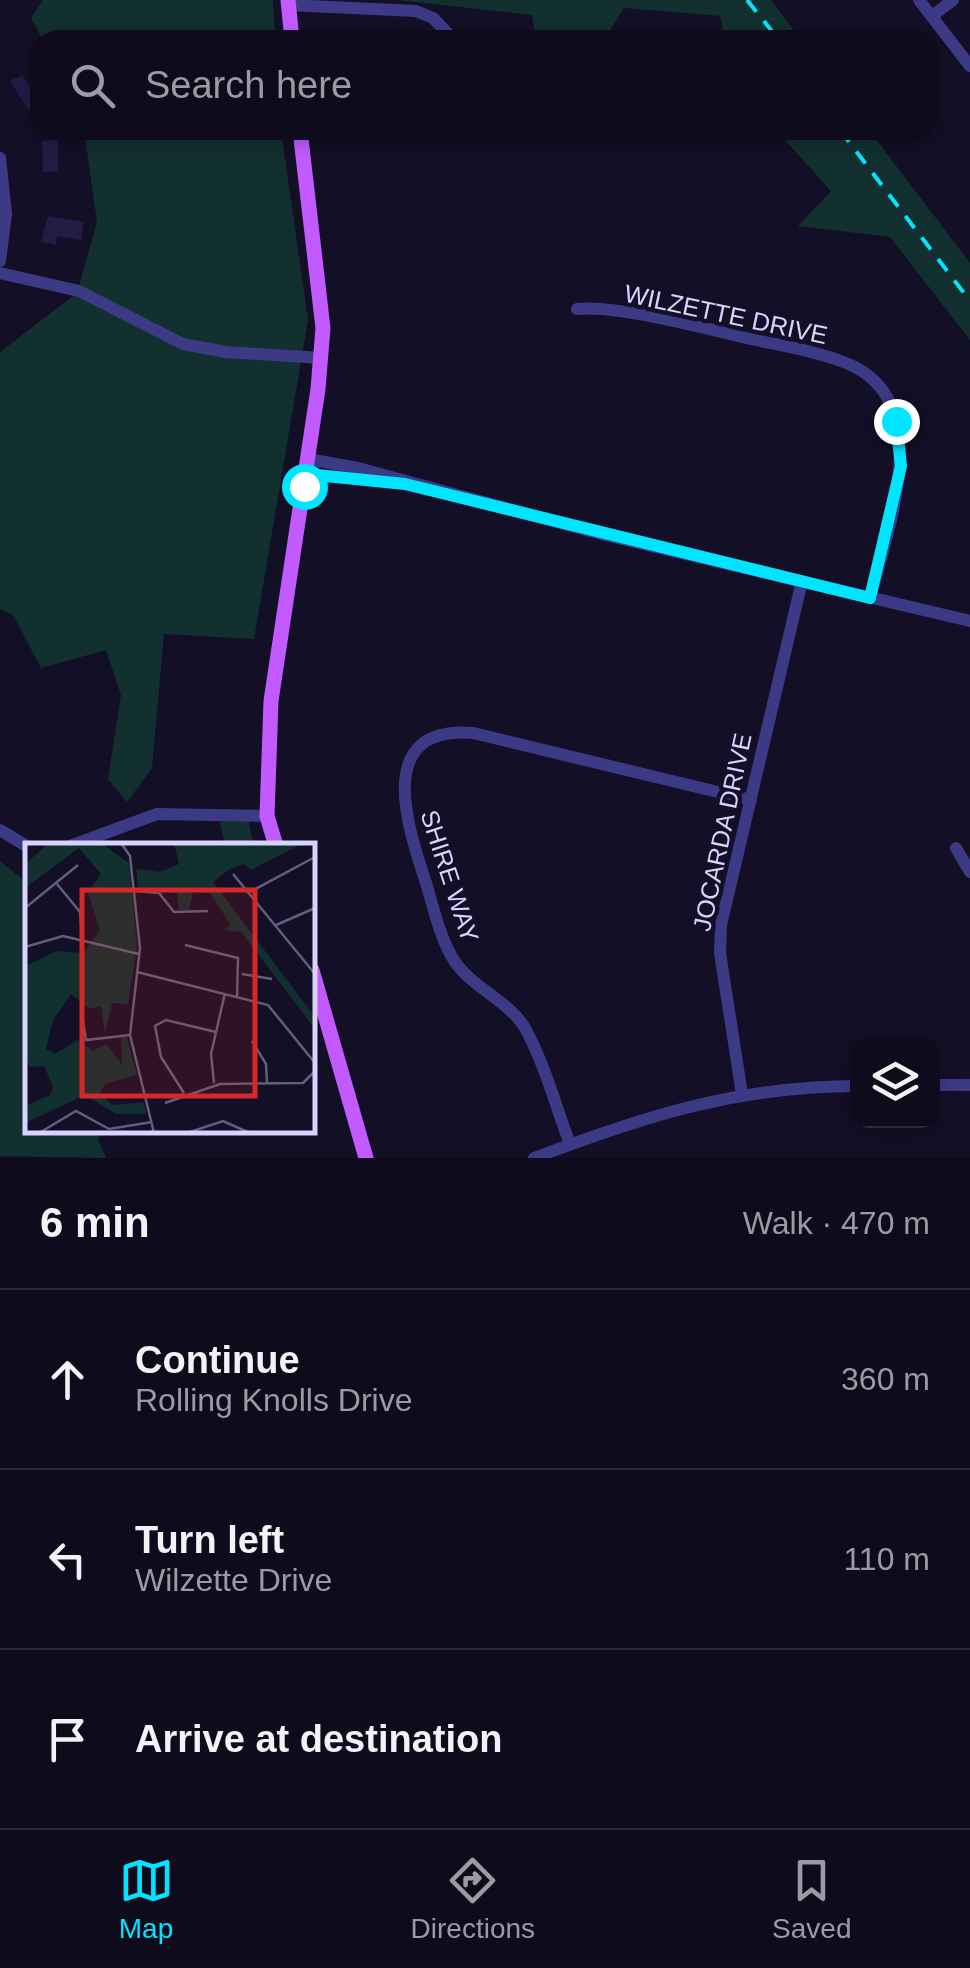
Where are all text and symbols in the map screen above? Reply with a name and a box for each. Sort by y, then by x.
search box [30,30,940,140]
icon: search [65,58,120,113]
text: Search here [145,64,352,106]
street label: WILZETTE DRIVE [622,279,830,349]
route end [874,399,920,445]
route start [282,464,328,510]
street label: JOCARDA DRIVE [687,731,757,933]
street label: SHIRE WAY [415,806,485,946]
inset map [25,843,315,1133]
map controls [850,1038,940,1128]
button: layers [850,1038,940,1128]
text: 6 min [40,1199,150,1246]
text: Walk · 470 m [743,1205,930,1241]
text: Continue [135,1339,300,1381]
icon: ahead [40,1352,95,1407]
text: 360 m [841,1361,930,1397]
text: Rolling Knolls Drive [135,1382,412,1418]
text: Turn left [135,1519,284,1561]
icon: left [40,1532,95,1587]
text: 110 m [843,1541,930,1577]
text: Wilzette Drive [135,1562,332,1598]
icon: arrive [40,1712,95,1767]
text: Arrive at destination [135,1718,502,1760]
tab: Map [119,1853,174,1945]
tab: Directions [411,1853,535,1945]
tab: Saved [772,1853,851,1945]

